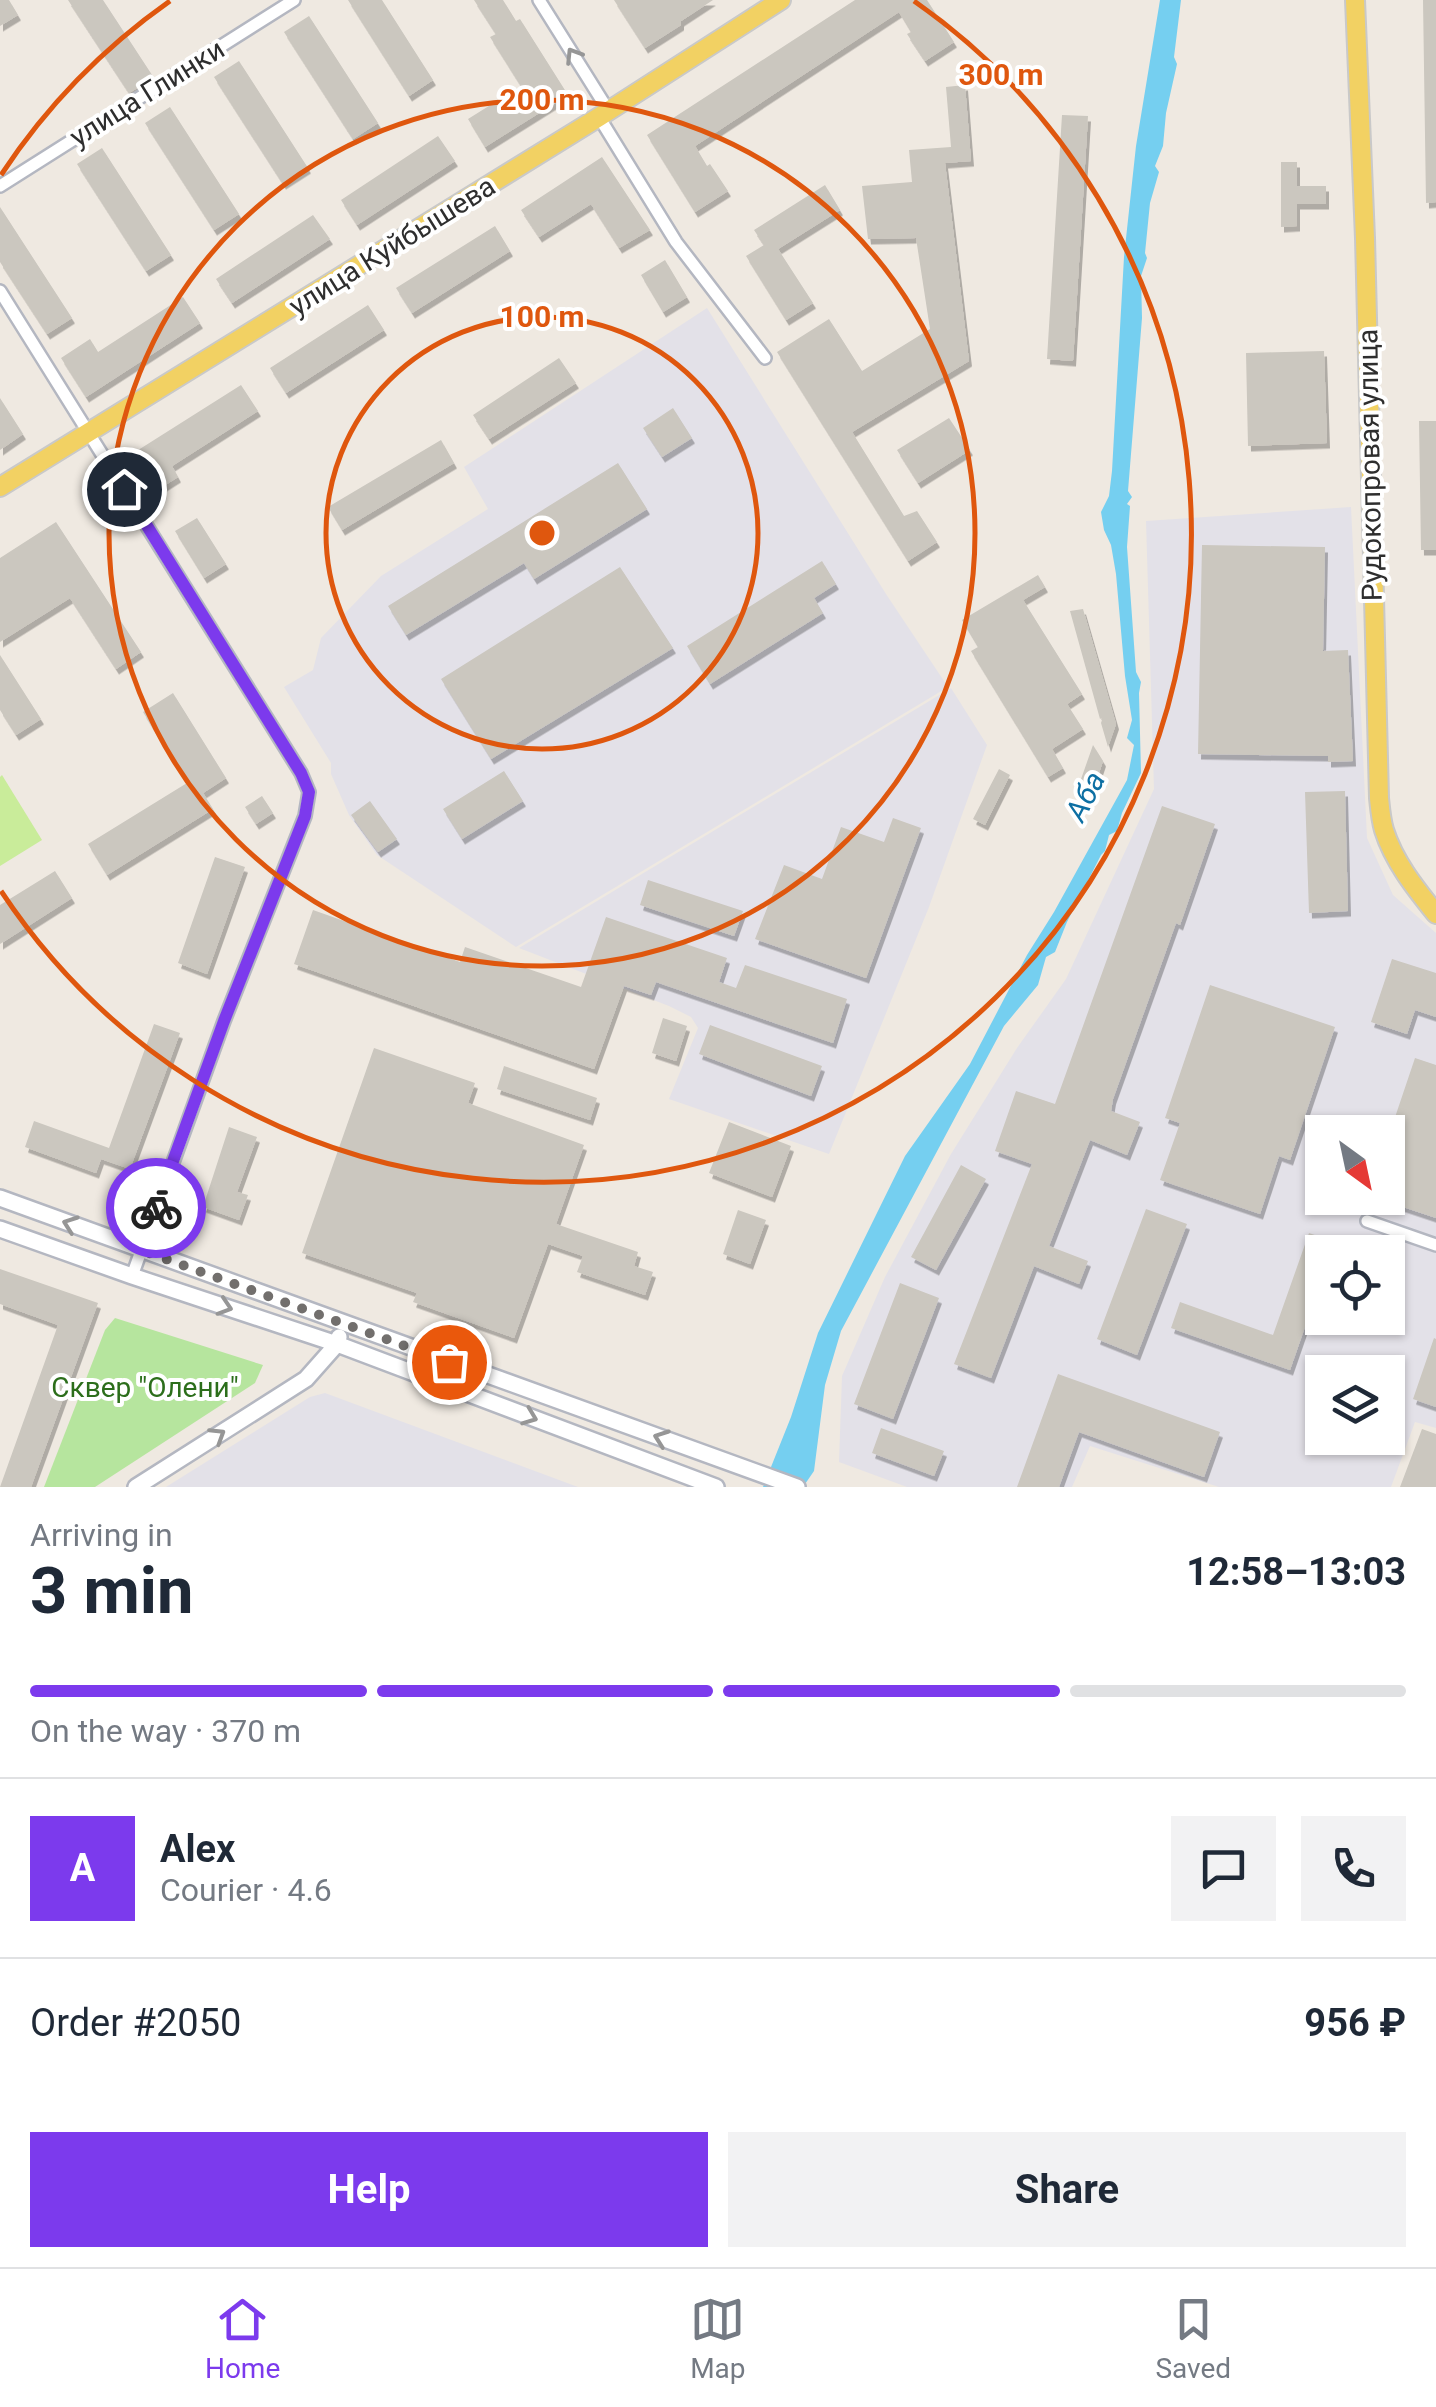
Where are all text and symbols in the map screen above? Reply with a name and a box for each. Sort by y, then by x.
street label: улица Глинки [64,32,230,154]
one-way arrow [566,48,585,66]
text: 300 m [958,57,1044,92]
text: 200 m [499,82,585,117]
street label: улица Куйбышева [283,169,501,323]
text: 100 m [499,299,585,334]
street label: Рудокопровая улица [1351,329,1389,601]
pin [82,447,167,532]
icon: home [97,462,152,517]
centre of rings [524,515,560,551]
water label: Аба [1057,765,1112,828]
north arrow [1305,1115,1405,1215]
map controls [1305,1115,1405,1455]
courier [106,1158,206,1258]
icon: bike [129,1181,184,1236]
one-way arrow [63,1215,80,1236]
button: locate [1305,1235,1405,1335]
one-way arrow [215,1295,232,1315]
pin [407,1320,492,1405]
icon: bag [422,1335,477,1390]
button: layers [1305,1355,1405,1455]
park label: Сквер "Олени" [51,1371,239,1404]
one-way arrow [521,1405,538,1426]
one-way arrow [207,1428,225,1447]
one-way arrow [654,1429,671,1449]
text: Arriving in [30,1516,173,1554]
text: 12:58–13:03 [1186,1550,1406,1594]
text: 3 min [30,1553,193,1629]
text: On the way · 370 m [30,1712,301,1750]
button: chat [1171,1816,1276,1921]
button: phone [1301,1816,1406,1921]
text: Alex [160,1827,235,1871]
text: A [70,1846,95,1890]
text: Courier · 4.6 [160,1871,332,1909]
text: Order #2050 [30,2001,241,2045]
text: 956 ₽ [1304,2001,1406,2045]
button: Help [30,2132,708,2247]
button: Share [728,2132,1406,2247]
tab: Home [205,2292,280,2385]
tab: Map [690,2292,746,2385]
tab: Saved [1155,2292,1231,2385]

